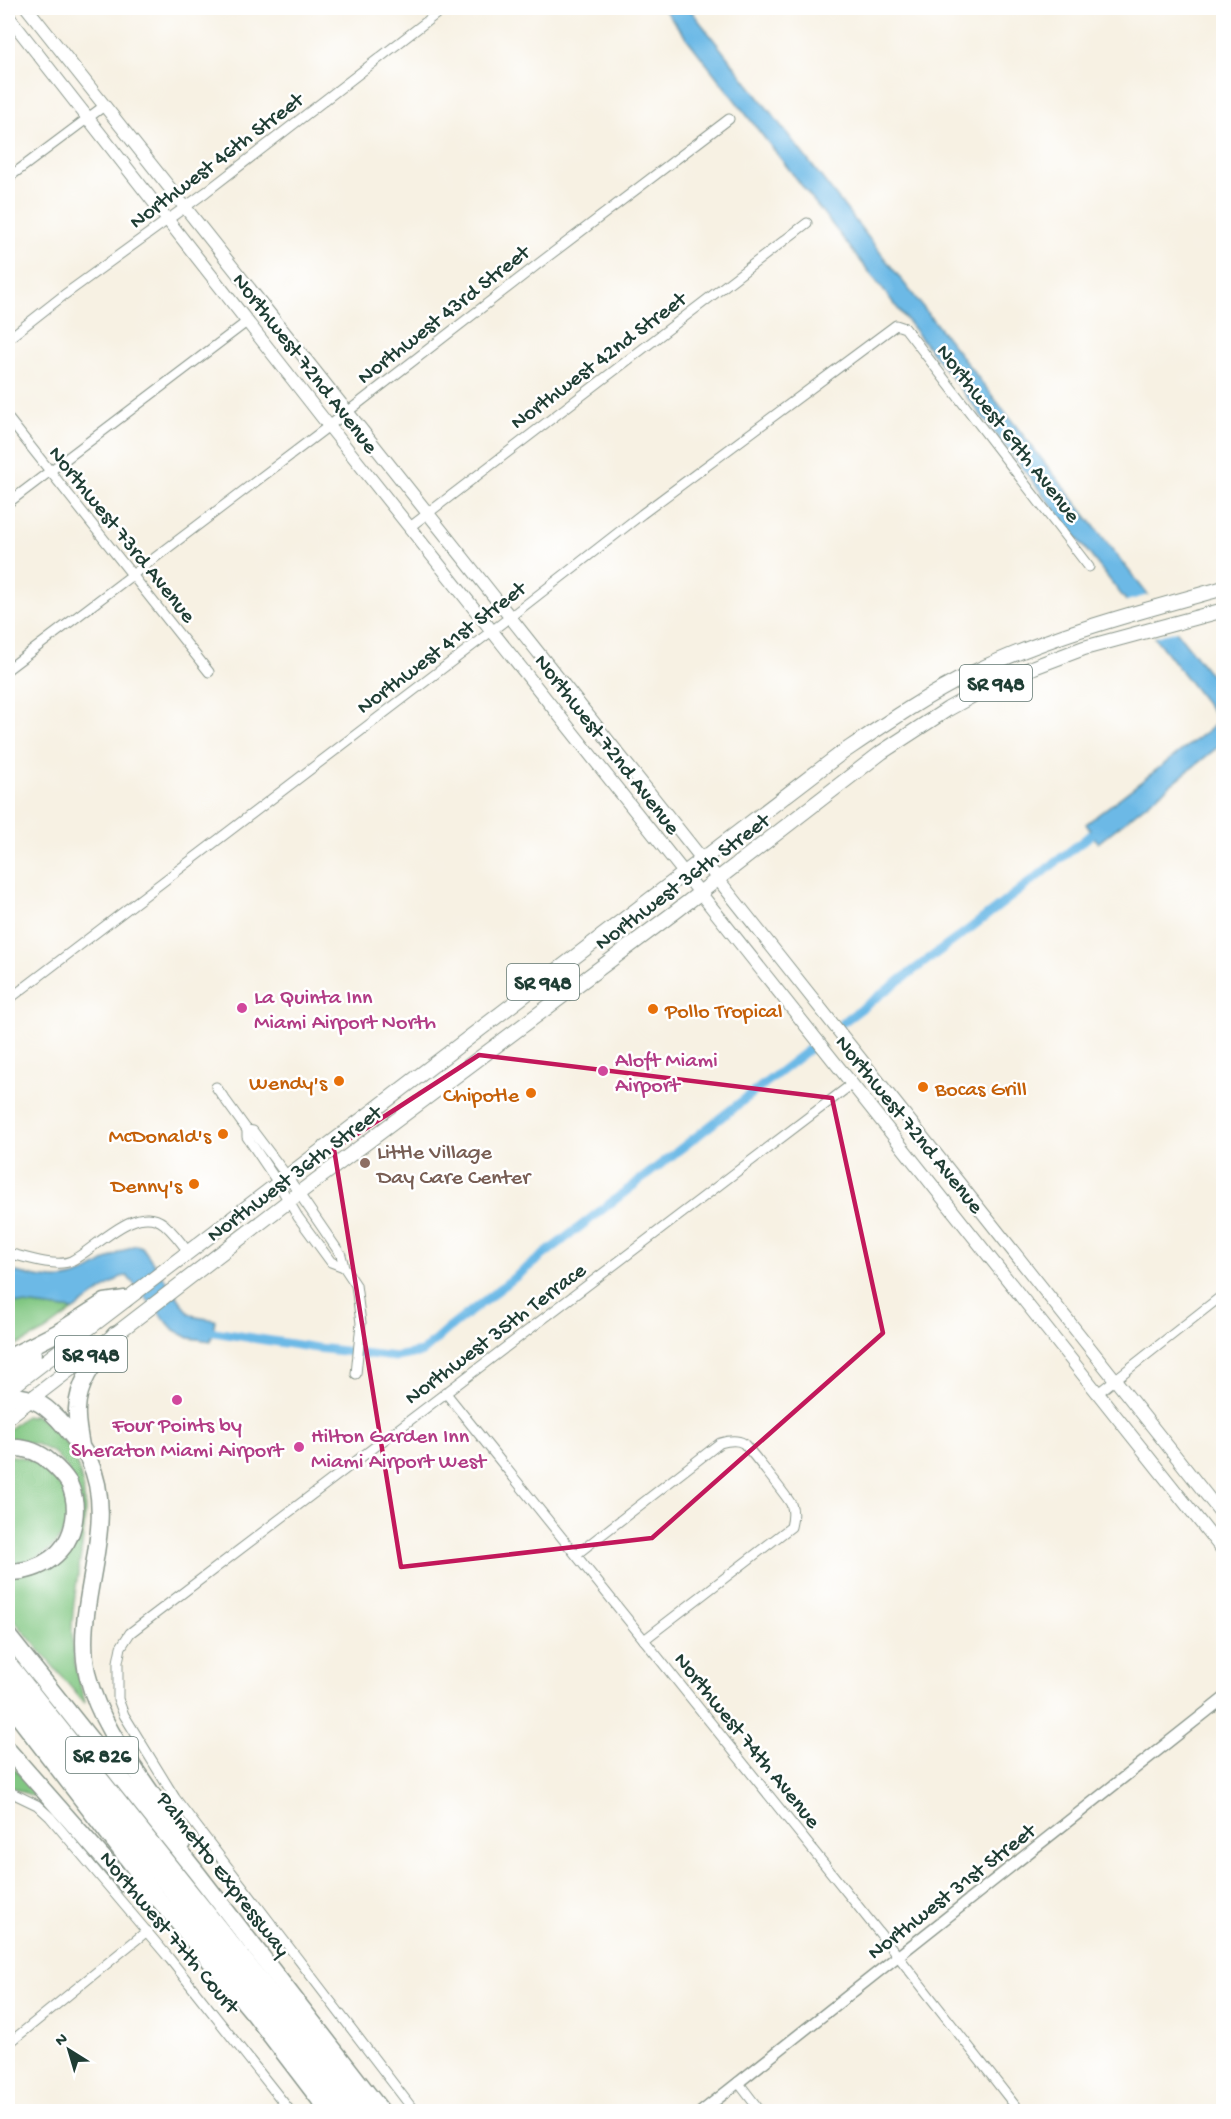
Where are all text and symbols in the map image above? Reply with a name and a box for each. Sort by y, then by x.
street label: Northwest 46th Street [125,87,311,236]
street label: Northwest 43rd Street [353,240,537,391]
street label: Northwest 72nd Avenue [225,269,383,460]
street label: Northwest 42nd Street [506,286,694,437]
street label: Northwest 69th Avenue [929,340,1085,529]
street label: Northwest 73rd Avenue [42,442,201,630]
street label: Northwest 41st Street [353,576,534,721]
street label: Northwest 72nd Avenue [527,650,685,841]
road number: SR 948 [960,665,1032,701]
street label: Northwest 36th Street [591,808,778,957]
road number: SR 948 [507,964,579,1000]
place label: La Quinta Inn Miami Airport North [254,986,436,1037]
place label: Pollo Tropical [664,1000,783,1026]
marker: La Quinta Inn Miami Airport North [235,1001,249,1015]
marker: Pollo Tropical [646,1002,660,1016]
street label: Northwest 72nd Avenue [828,1031,988,1220]
place label: Aloft Miami Airport [615,1049,718,1100]
marker: Aloft Miami Airport [596,1064,610,1078]
place label: Wendy's [249,1072,328,1098]
marker: Wendy's [332,1074,346,1088]
place label: Bocas Grill [934,1078,1027,1104]
marker: Bocas Grill [916,1080,930,1094]
place label: Chipotle [443,1084,520,1110]
marker: Chipotle [524,1086,538,1100]
street label: Northwest 36th Street [203,1100,390,1249]
place label: McDonald's [108,1125,212,1151]
marker: McDonald's [216,1127,230,1141]
place label: Little Village Day Care Center [375,1141,532,1192]
marker: Little Village Day Care Center [358,1156,372,1170]
place label: Denny's [109,1175,183,1201]
marker: Denny's [187,1177,201,1191]
street label: Northwest 35th Terrace [401,1258,593,1412]
road number: SR 948 [55,1336,127,1372]
marker: Four Points by Sheraton Miami Airport [170,1393,184,1407]
place label: Four Points by Sheraton Miami Airport [71,1414,285,1465]
place label: Hilton Garden Inn Miami Airport West [311,1425,488,1476]
marker: Hilton Garden Inn Miami Airport West [292,1440,306,1454]
street label: Northwest 74th Avenue [667,1648,825,1835]
road number: SR 826 [66,1737,138,1773]
street label: Palmetto Expressway [149,1787,294,1963]
street label: Northwest 31st Street [863,1818,1043,1967]
street label: Northwest 77th Court [92,1847,245,2022]
north arrow [39,2020,99,2080]
text: N [52,2030,72,2052]

